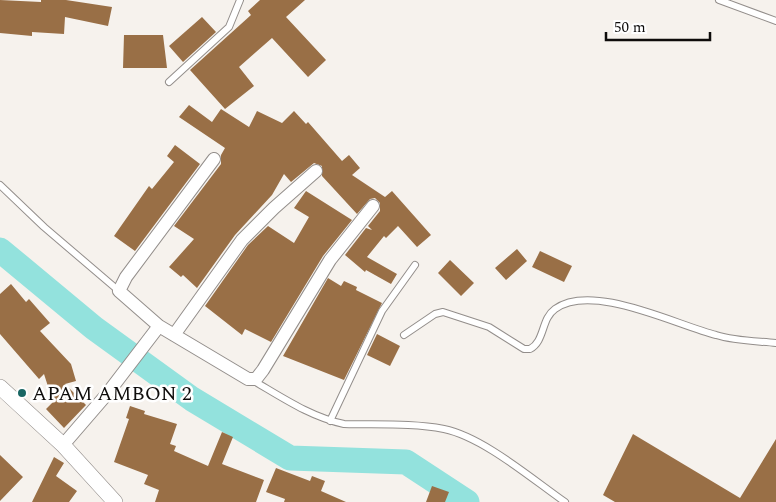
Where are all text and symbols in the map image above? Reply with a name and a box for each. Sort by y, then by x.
scale bar [606,10,710,42]
text: 50 m [614,16,646,39]
place label: APAM AMBON 2 [32,379,192,409]
marker: APAM AMBON 2 [16,387,28,399]

